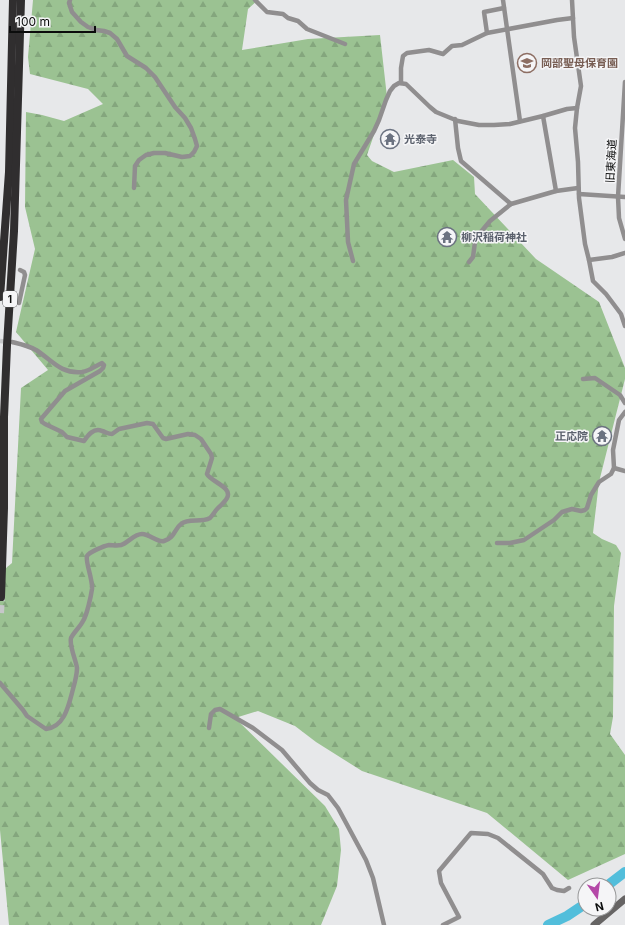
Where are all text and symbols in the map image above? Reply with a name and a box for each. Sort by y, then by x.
scale bar [10,8,95,34]
text: 100 m [16,14,50,29]
school or university icon: 岡部聖母保育園 [516,52,538,74]
place label: 岡部聖母保育園 [541,56,618,70]
temple icon: 光泰寺 [379,128,401,150]
place label: 光泰寺 [404,132,437,146]
street label: 旧東海道 [603,139,619,183]
temple icon: 柳沢稲荷神社 [436,226,458,248]
place label: 柳沢稲荷神社 [461,230,527,244]
road number: 1 [3,291,17,307]
temple icon: 正応院 [591,425,613,447]
place label: 正応院 [555,429,588,443]
north arrow [577,877,617,917]
text: N [594,899,605,915]

